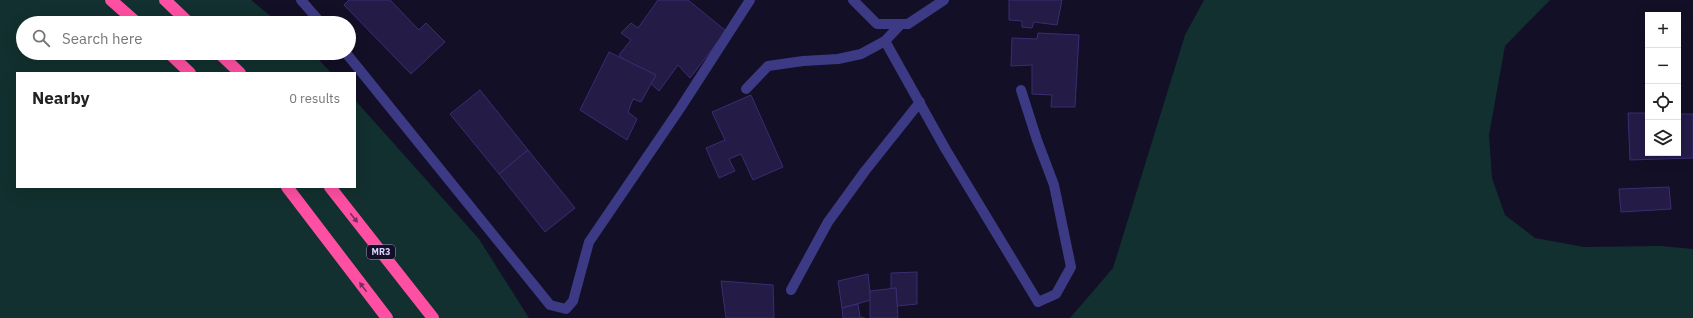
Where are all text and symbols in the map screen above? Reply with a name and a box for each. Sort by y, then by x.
map controls [1645,12,1681,156]
button: + [1645,12,1681,48]
search box [16,16,356,60]
icon: search [30,27,52,49]
text: Search here [62,29,142,48]
button: − [1645,48,1681,84]
button: locate [1645,84,1681,120]
text: Nearby [32,87,90,109]
text: 0 results [289,90,340,107]
button: layers [1645,120,1681,156]
one-way arrow [350,212,358,223]
road number: MR3 [367,245,395,259]
one-way arrow [360,282,368,292]

